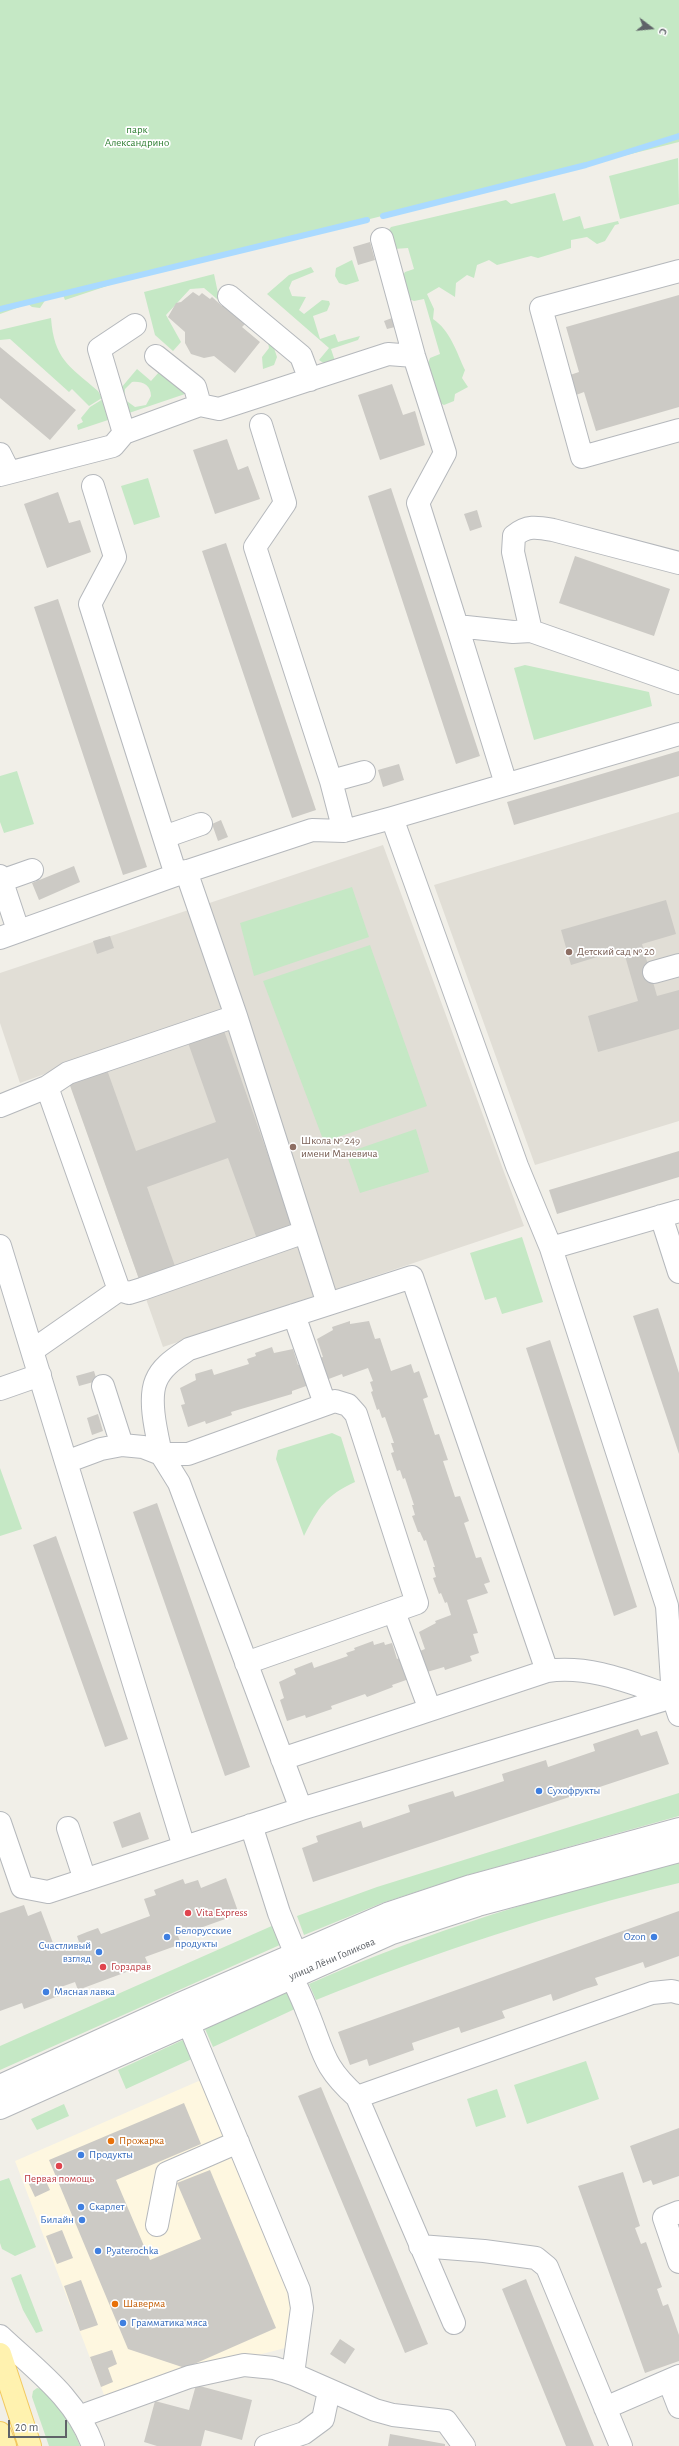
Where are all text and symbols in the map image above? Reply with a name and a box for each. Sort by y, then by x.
north arrow [631,8,671,48]
text: С [657,27,669,36]
park label: парк Александрино [105,123,169,149]
place label: Детский сад № 20 [577,945,655,959]
marker: Детский сад № 20 [564,947,574,957]
place label: Школа № 249 имени Маневича [301,1134,378,1160]
marker: Школа № 249 имени Маневича [288,1142,298,1152]
place label: Сухофрукты [547,1784,600,1798]
marker: Сухофрукты [534,1786,544,1796]
place label: Vita Express [196,1906,248,1920]
marker: Vita Express [183,1908,193,1918]
place label: Белорусские продукты [175,1924,231,1950]
place label: Ozon [624,1930,646,1944]
marker: Белорусские продукты [162,1932,172,1942]
marker: Ozon [649,1932,659,1942]
street label: улица Лёни Голикова [287,1935,377,1983]
place label: Счастливый взгляд [38,1939,91,1965]
marker: Счастливый взгляд [94,1947,104,1957]
place label: Горздрав [111,1960,151,1974]
marker: Горздрав [98,1962,108,1972]
place label: Мясная лавка [54,1985,115,1999]
marker: Мясная лавка [41,1987,51,1997]
place label: Прожарка [119,2134,164,2148]
marker: Прожарка [106,2136,116,2146]
place label: Продукты [89,2148,133,2162]
marker: Продукты [76,2150,86,2160]
marker: Первая помощь [54,2161,64,2171]
place label: Первая помощь [24,2172,94,2186]
place label: Скарлет [89,2200,124,2214]
marker: Скарлет [76,2202,86,2212]
place label: Билайн [40,2213,74,2227]
marker: Билайн [77,2215,87,2225]
place label: Pyaterochka [106,2244,159,2258]
marker: Pyaterochka [93,2246,103,2256]
place label: Шаверма [123,2297,165,2311]
marker: Шаверма [110,2299,120,2309]
place label: Грамматика мяса [131,2316,207,2330]
marker: Грамматика мяса [118,2318,128,2328]
scale bar [10,2412,69,2438]
text: 20 m [15,2421,38,2433]

